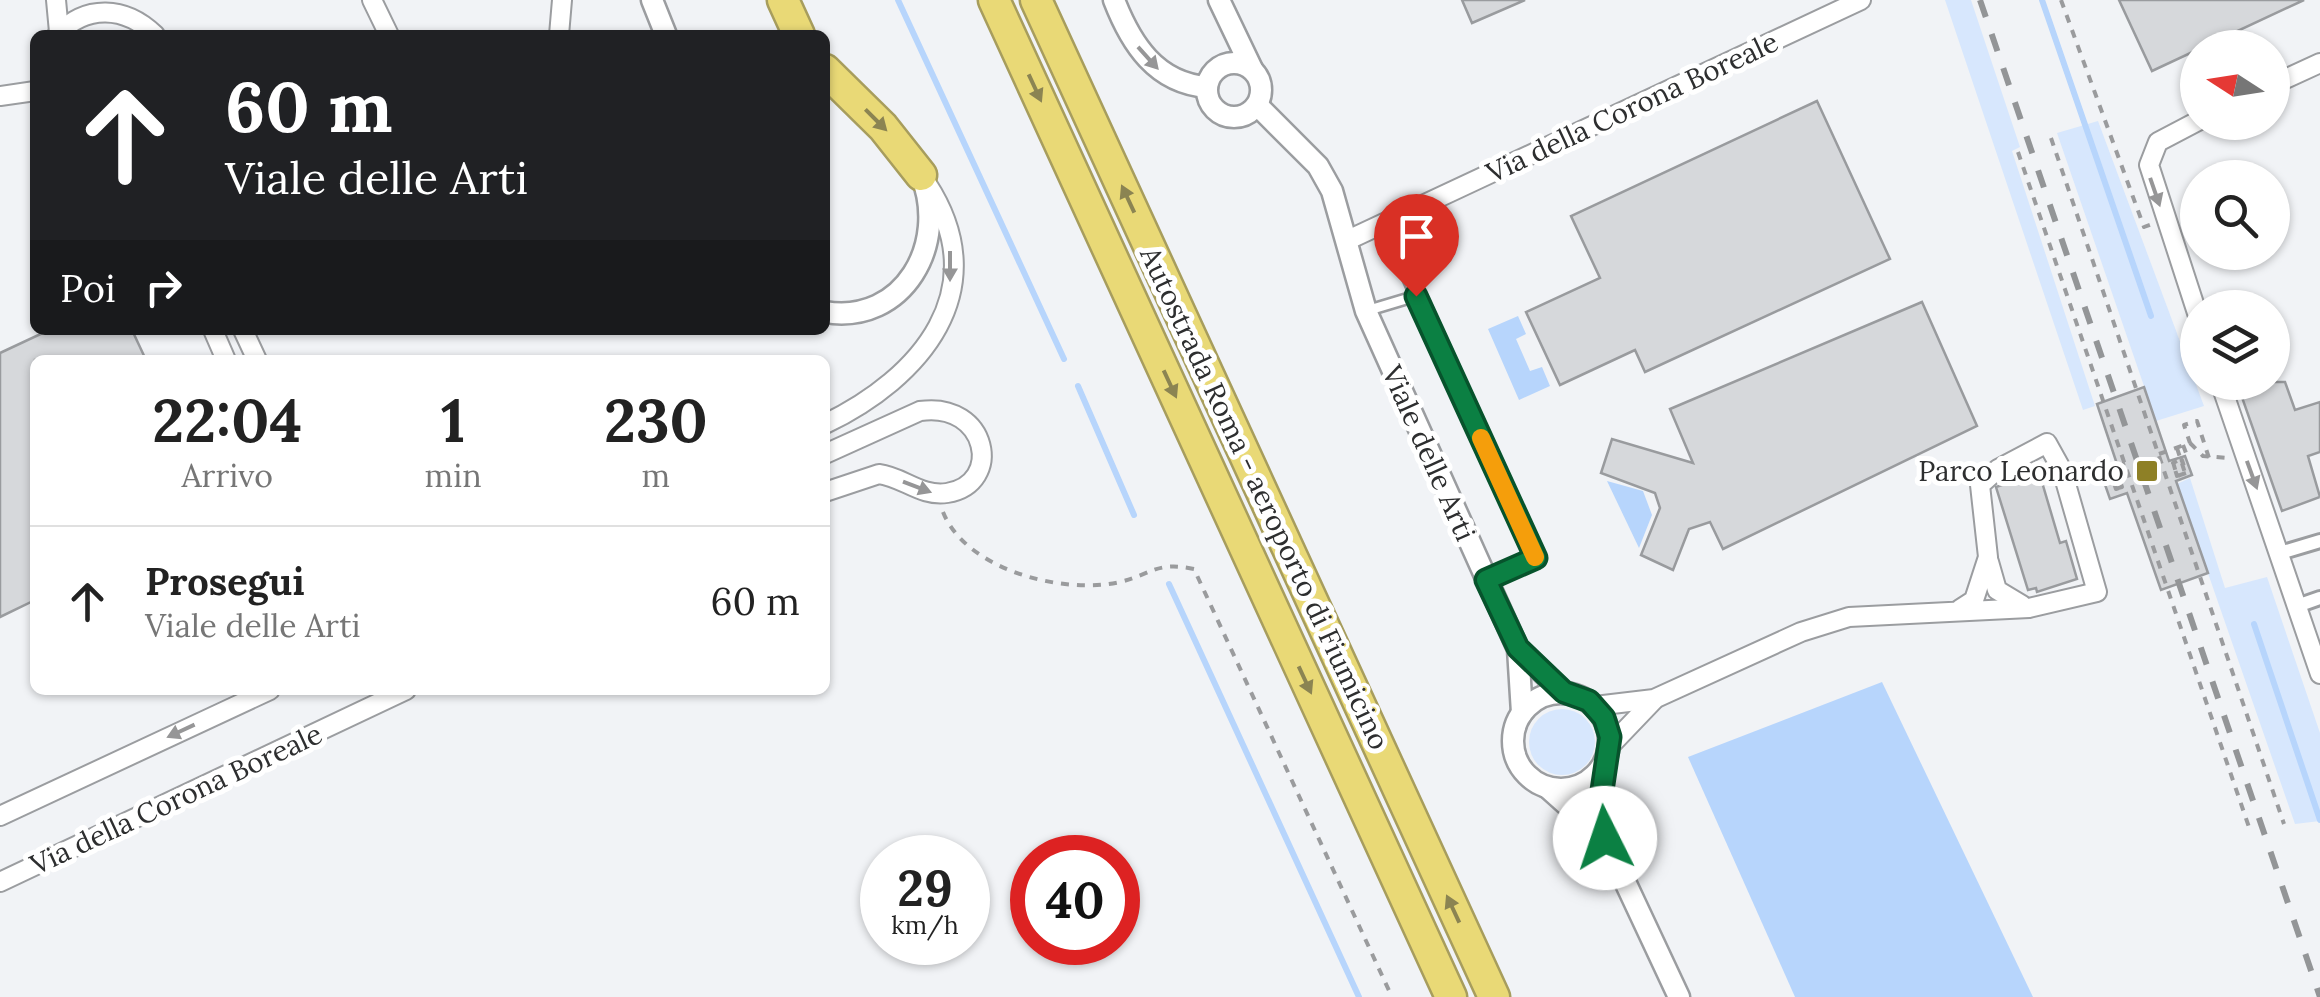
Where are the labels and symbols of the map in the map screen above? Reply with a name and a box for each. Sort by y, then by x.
street label: Via della Corona Boreale [1480,24,1784,191]
north arrow [2180,30,2290,140]
one-way arrow [1137,45,1159,70]
one-way arrow [1027,73,1043,103]
one-way arrow [863,108,887,132]
one-way arrow [2149,177,2164,207]
one-way arrow [1120,185,1136,214]
pin [1374,194,1459,297]
street label: Autostrada Roma - aeroporto di Fiumicino [1132,240,1398,755]
one-way arrow [942,250,958,282]
street label: Viale delle Arti [1374,359,1484,546]
one-way arrow [1162,370,1179,399]
place label: Parco Leonardo [1918,453,2124,489]
marker: Parco Leonardo [2134,458,2160,484]
one-way arrow [2245,460,2260,490]
one-way arrow [902,480,932,495]
one-way arrow [1297,665,1314,694]
street label: Via della Corona Boreale [24,716,328,883]
one-way arrow [166,723,195,740]
position arrow [1553,786,1657,890]
speed limit sign: 40 [1010,835,1140,965]
one-way arrow [1444,894,1461,923]

